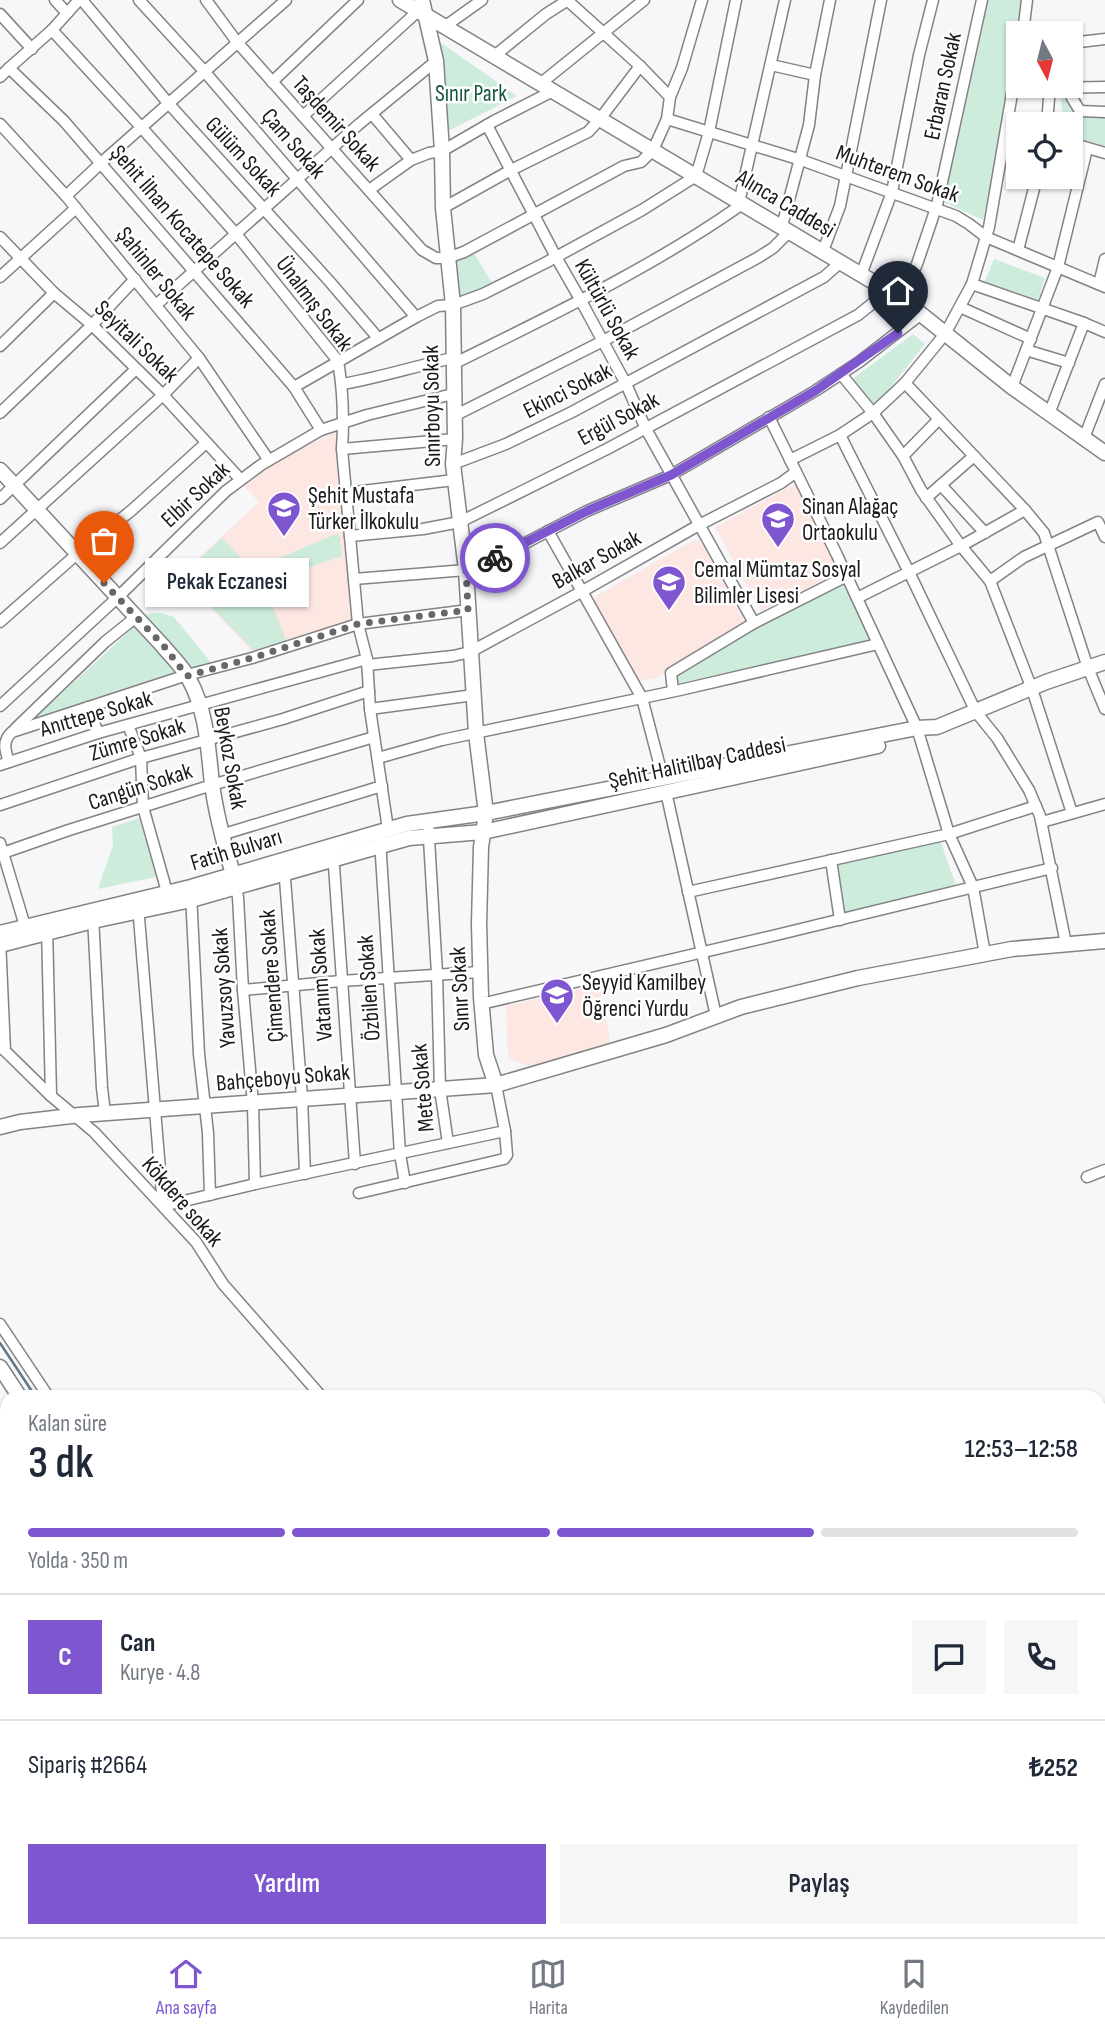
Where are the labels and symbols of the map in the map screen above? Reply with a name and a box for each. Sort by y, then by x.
north arrow [1006,21,1083,98]
street label: Erbaran Sokak [918,30,968,142]
street label: Taşdemir Sokak [286,70,387,177]
park label: Sınır Park [435,80,507,108]
street label: Çam Sokak [255,103,331,185]
street label: Gülüm Sokak [199,111,287,203]
street label: Şehit İlhan Kocatepe Sokak [104,139,261,314]
street label: Muhterem Sokak [832,139,963,209]
street label: Alınca Caddesi [730,163,840,244]
street label: Şahinler Sokak [110,221,203,326]
street label: Ünalmış Sokak [270,251,359,357]
street label: Kültürlü Sokak [568,254,646,365]
pin [868,261,928,333]
street label: Seyitali Sokak [88,295,184,389]
street label: Sınırboyu Sokak [417,345,447,467]
street label: Ekinci Sokak [519,357,616,425]
street label: Ergül Sokak [573,386,664,452]
street label: Elbir Sokak [156,456,236,533]
place label: Şehit Mustafa Türker İlkokulu [308,482,419,536]
school or university icon: Şehit Mustafa Türker İlkokulu [265,489,303,538]
place label: Sinan Alağaç Ortaokulu [802,493,899,547]
school or university icon: Sinan Alağaç Ortaokulu [759,500,797,549]
pin [74,511,134,583]
courier [460,523,530,593]
street label: Balkar Sokak [547,524,646,596]
place label: Cemal Mümtaz Sosyal Bilimler Lisesi [694,556,861,610]
callout: Pekak Eczanesi [146,558,310,608]
school or university icon: Cemal Mümtaz Sosyal Bilimler Lisesi [650,563,688,612]
street label: Anıttepe Sokak [36,684,156,744]
street label: Beykoz Sokak [207,705,253,812]
street label: Zümre Sokak [86,712,189,768]
street label: Şehit Halitilbay Caddesi [606,731,788,795]
street label: Cangün Sokak [85,757,196,817]
street label: Fatih Bulvarı [187,823,286,877]
street label: Çimendere Sokak [253,908,291,1043]
street label: Yavuzsoy Sokak [206,927,242,1049]
street label: Vatanım Sokak [303,928,339,1042]
street label: Özbilen Sokak [351,934,387,1042]
street label: Sınır Sokak [444,946,476,1032]
place label: Seyyid Kamilbey Öğrenci Yurdu [582,969,706,1023]
school or university icon: Seyyid Kamilbey Öğrenci Yurdu [538,976,576,1025]
street label: Mete Sokak [405,1042,441,1133]
street label: Bahçeboyu Sokak [215,1058,351,1098]
street label: Kökdere sokak [136,1151,229,1253]

